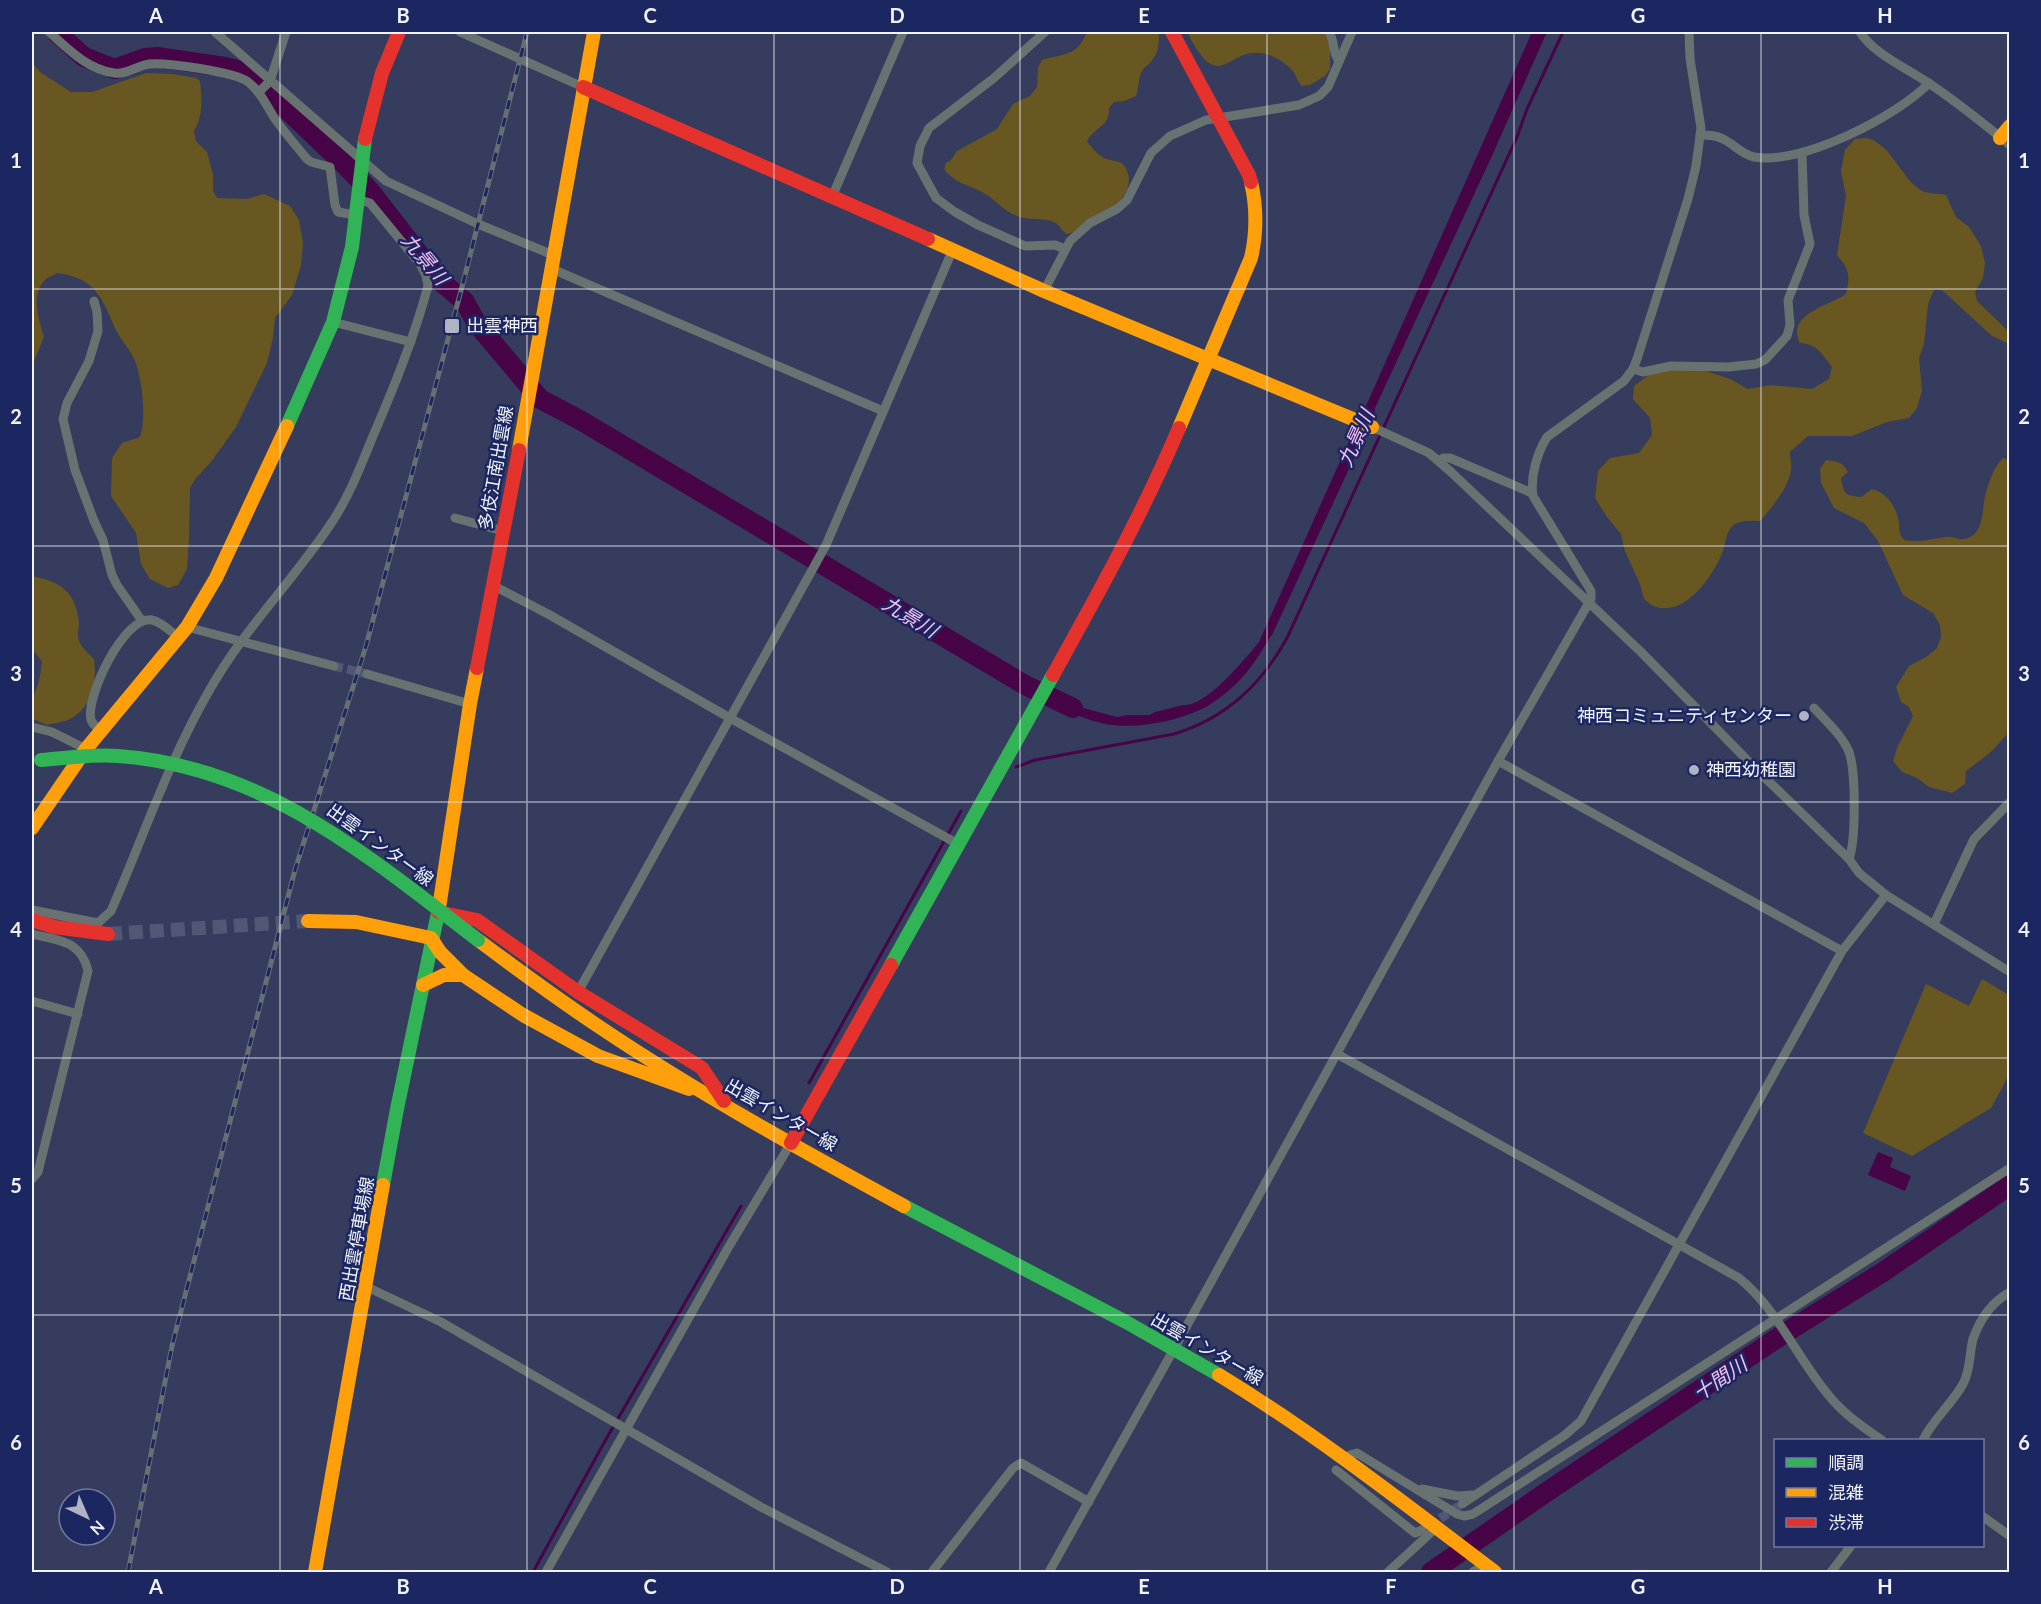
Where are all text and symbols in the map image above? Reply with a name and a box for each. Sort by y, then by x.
text: A [148,3,163,27]
text: B [396,3,410,27]
text: C [643,3,657,27]
text: D [889,3,905,27]
text: E [1138,3,1150,27]
text: F [1385,3,1397,27]
text: G [1631,3,1645,27]
text: H [1877,3,1893,27]
text: 1 [10,148,22,172]
text: 1 [2018,148,2030,172]
water label: 九景川 [397,228,456,291]
place label: 出雲神西 [466,314,538,336]
marker: 出雲神西 [443,317,461,335]
water label: 九景川 [1332,403,1379,470]
text: 2 [10,404,22,428]
street label: 多伎江南出雲線 [473,404,517,532]
text: 2 [2018,404,2030,428]
water label: 九景川 [879,590,944,643]
text: 3 [10,661,22,685]
text: 3 [2018,661,2030,685]
place label: 神西コミュニティセンター [1577,704,1792,726]
marker: 神西コミュニティセンター [1797,709,1811,723]
place label: 神西幼稚園 [1706,758,1796,780]
marker: 神西幼稚園 [1687,763,1701,777]
street label: 出雲インター線 [323,798,438,890]
text: 4 [10,917,22,941]
text: 4 [2018,917,2030,941]
street label: 出雲インター線 [721,1073,842,1155]
text: 5 [10,1173,22,1197]
text: 5 [2018,1173,2030,1197]
street label: 西出雲停車場線 [334,1175,378,1303]
street label: 出雲インター線 [1147,1307,1268,1389]
water label: 十間川 [1688,1350,1753,1405]
text: 6 [10,1430,22,1454]
text: 6 [2018,1430,2030,1454]
legend [1774,1439,1984,1547]
text: 順調 [1828,1451,1864,1473]
text: 混雑 [1828,1481,1864,1503]
north arrow [57,1487,117,1547]
text: 渋滞 [1828,1511,1864,1533]
text: N [87,1517,109,1539]
text: A [148,1574,163,1598]
text: B [396,1574,410,1598]
text: C [643,1574,657,1598]
text: D [889,1574,905,1598]
text: E [1138,1574,1150,1598]
text: F [1385,1574,1397,1598]
text: G [1631,1574,1645,1598]
text: H [1877,1574,1893,1598]

